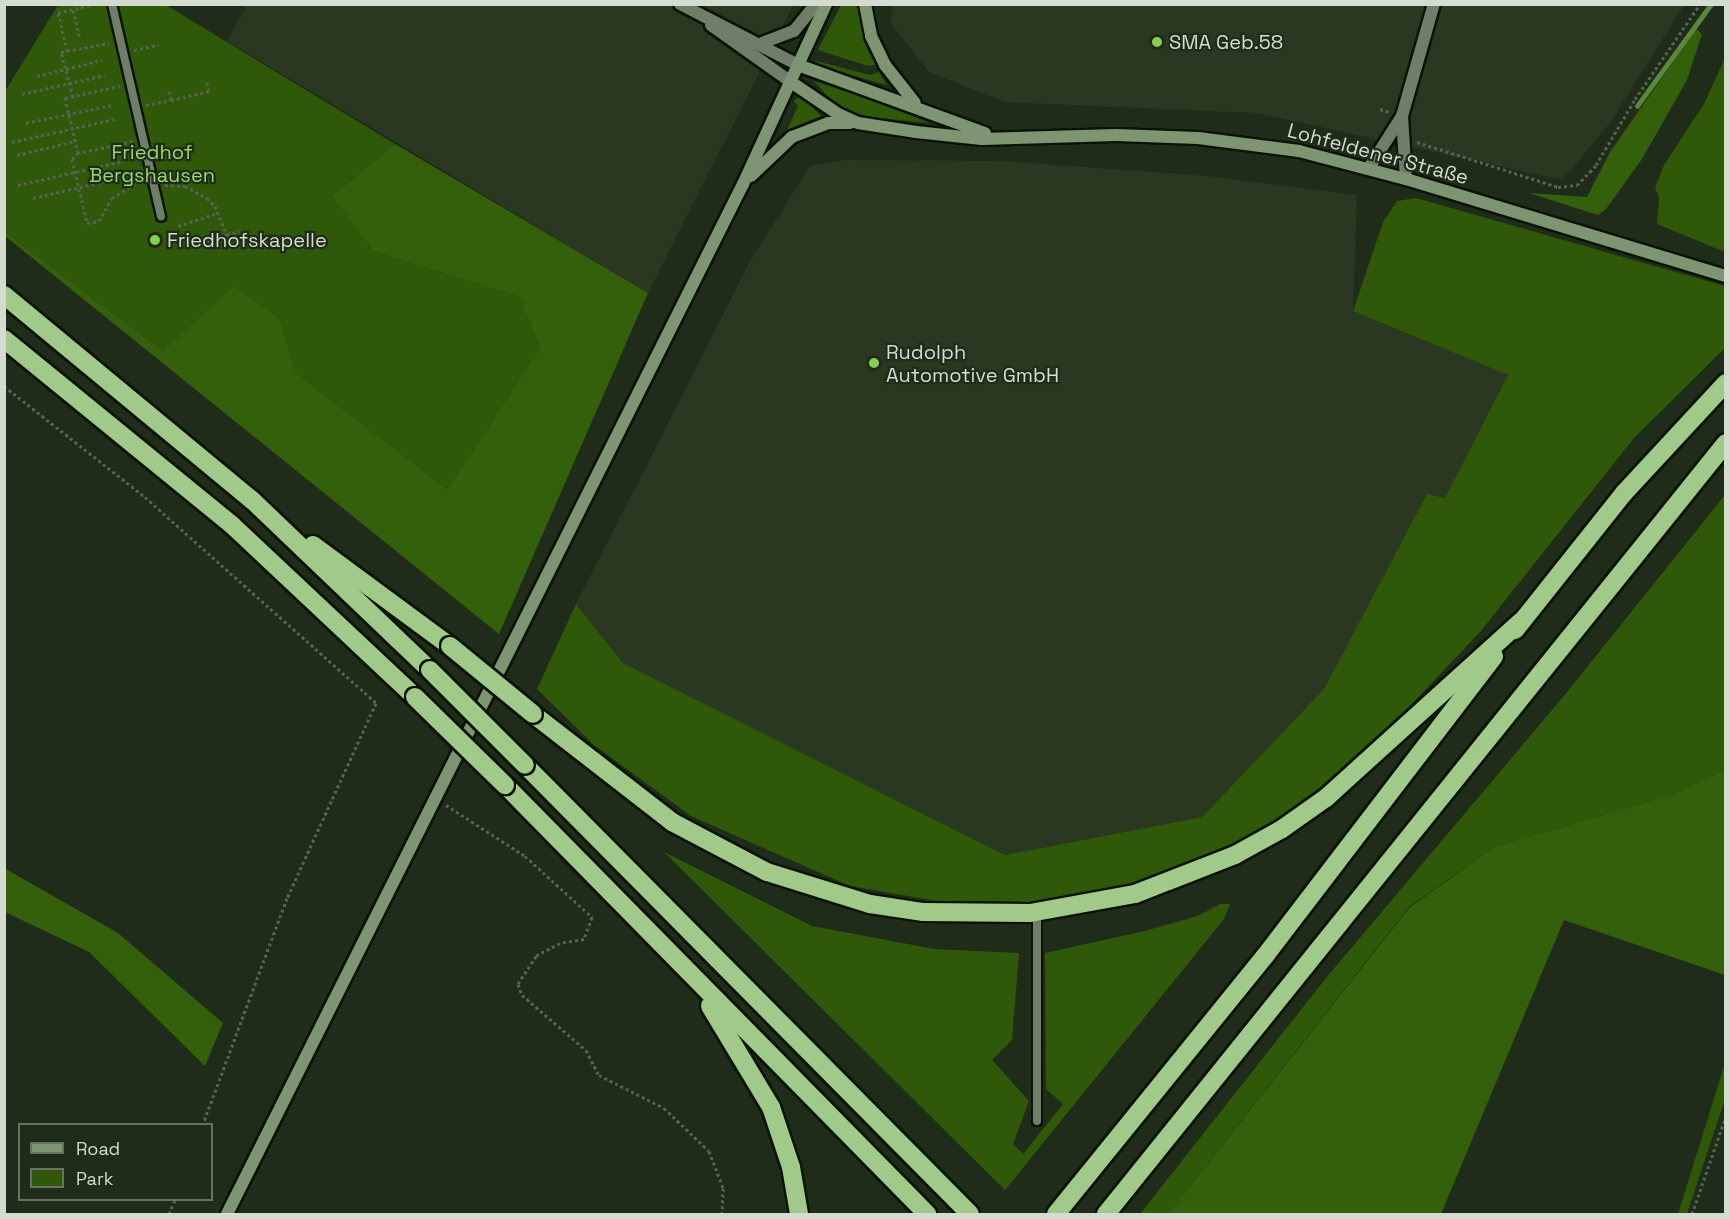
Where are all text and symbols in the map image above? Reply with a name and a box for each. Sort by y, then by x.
place label: SMA Geb.58 [1169,30,1284,54]
marker: SMA Geb.58 [1150,35,1164,49]
street label: Lohfeldener Straße [1285,118,1471,190]
park label: Friedhof Bergshausen [89,140,215,187]
place label: Friedhofskapelle [167,228,327,252]
marker: Friedhofskapelle [148,233,162,247]
place label: Rudolph Automotive GmbH [886,340,1059,387]
marker: Rudolph Automotive GmbH [867,356,881,370]
legend [18,1123,213,1201]
text: Road [76,1137,120,1160]
text: Park [76,1167,113,1190]

